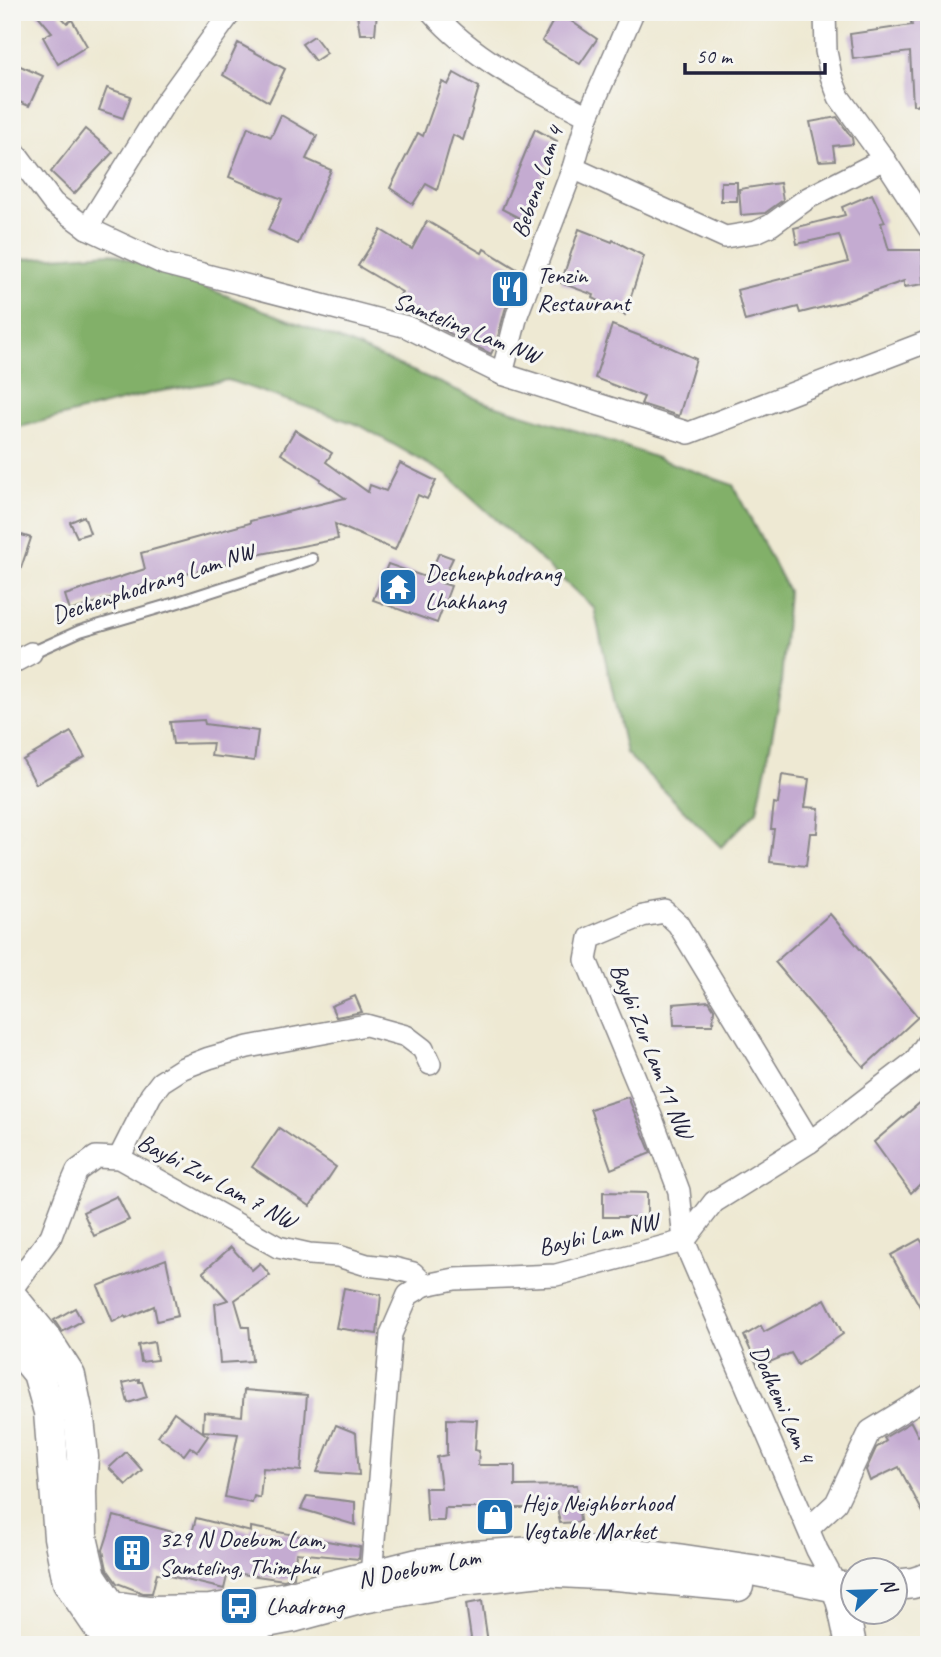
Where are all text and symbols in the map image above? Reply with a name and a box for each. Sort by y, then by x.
scale bar [685,32,825,76]
text: 50 m [696,43,734,69]
street label: Bebena Lam 4 [504,120,571,242]
place label: Tenzin Restaurant [537,260,632,318]
restaurant icon: Tenzin Restaurant [489,268,531,310]
street label: Samteling Lam NW [389,285,547,372]
street label: Dechenphodrang Lam NW [48,535,261,630]
place label: Dechenphodrang Lhakhang [425,558,563,616]
temple icon: Dechenphodrang Lhakhang [377,566,419,608]
street label: Baybi Zur Lam 11 NW [603,959,702,1145]
street label: Baybi Zur Lam 7 NW [132,1127,304,1237]
street label: Baybi Lam NW [535,1205,665,1262]
street label: Dodhemi Lam 4 [744,1341,823,1469]
place label: Hejo Neighborhood Vegtable Market [522,1488,676,1546]
shop icon: Hejo Neighborhood Vegtable Market [474,1496,516,1538]
place label: 329 N Doebum Lam, Samteling, Thimphu [159,1524,326,1582]
building icon: 329 N Doebum Lam, Samteling, Thimphu [111,1532,153,1574]
street label: N Doebum Lam [355,1541,483,1595]
north arrow [839,1556,909,1626]
text: N [875,1575,903,1598]
bus stop icon: Lhadrong [218,1585,260,1627]
place label: Lhadrong [266,1591,346,1621]

